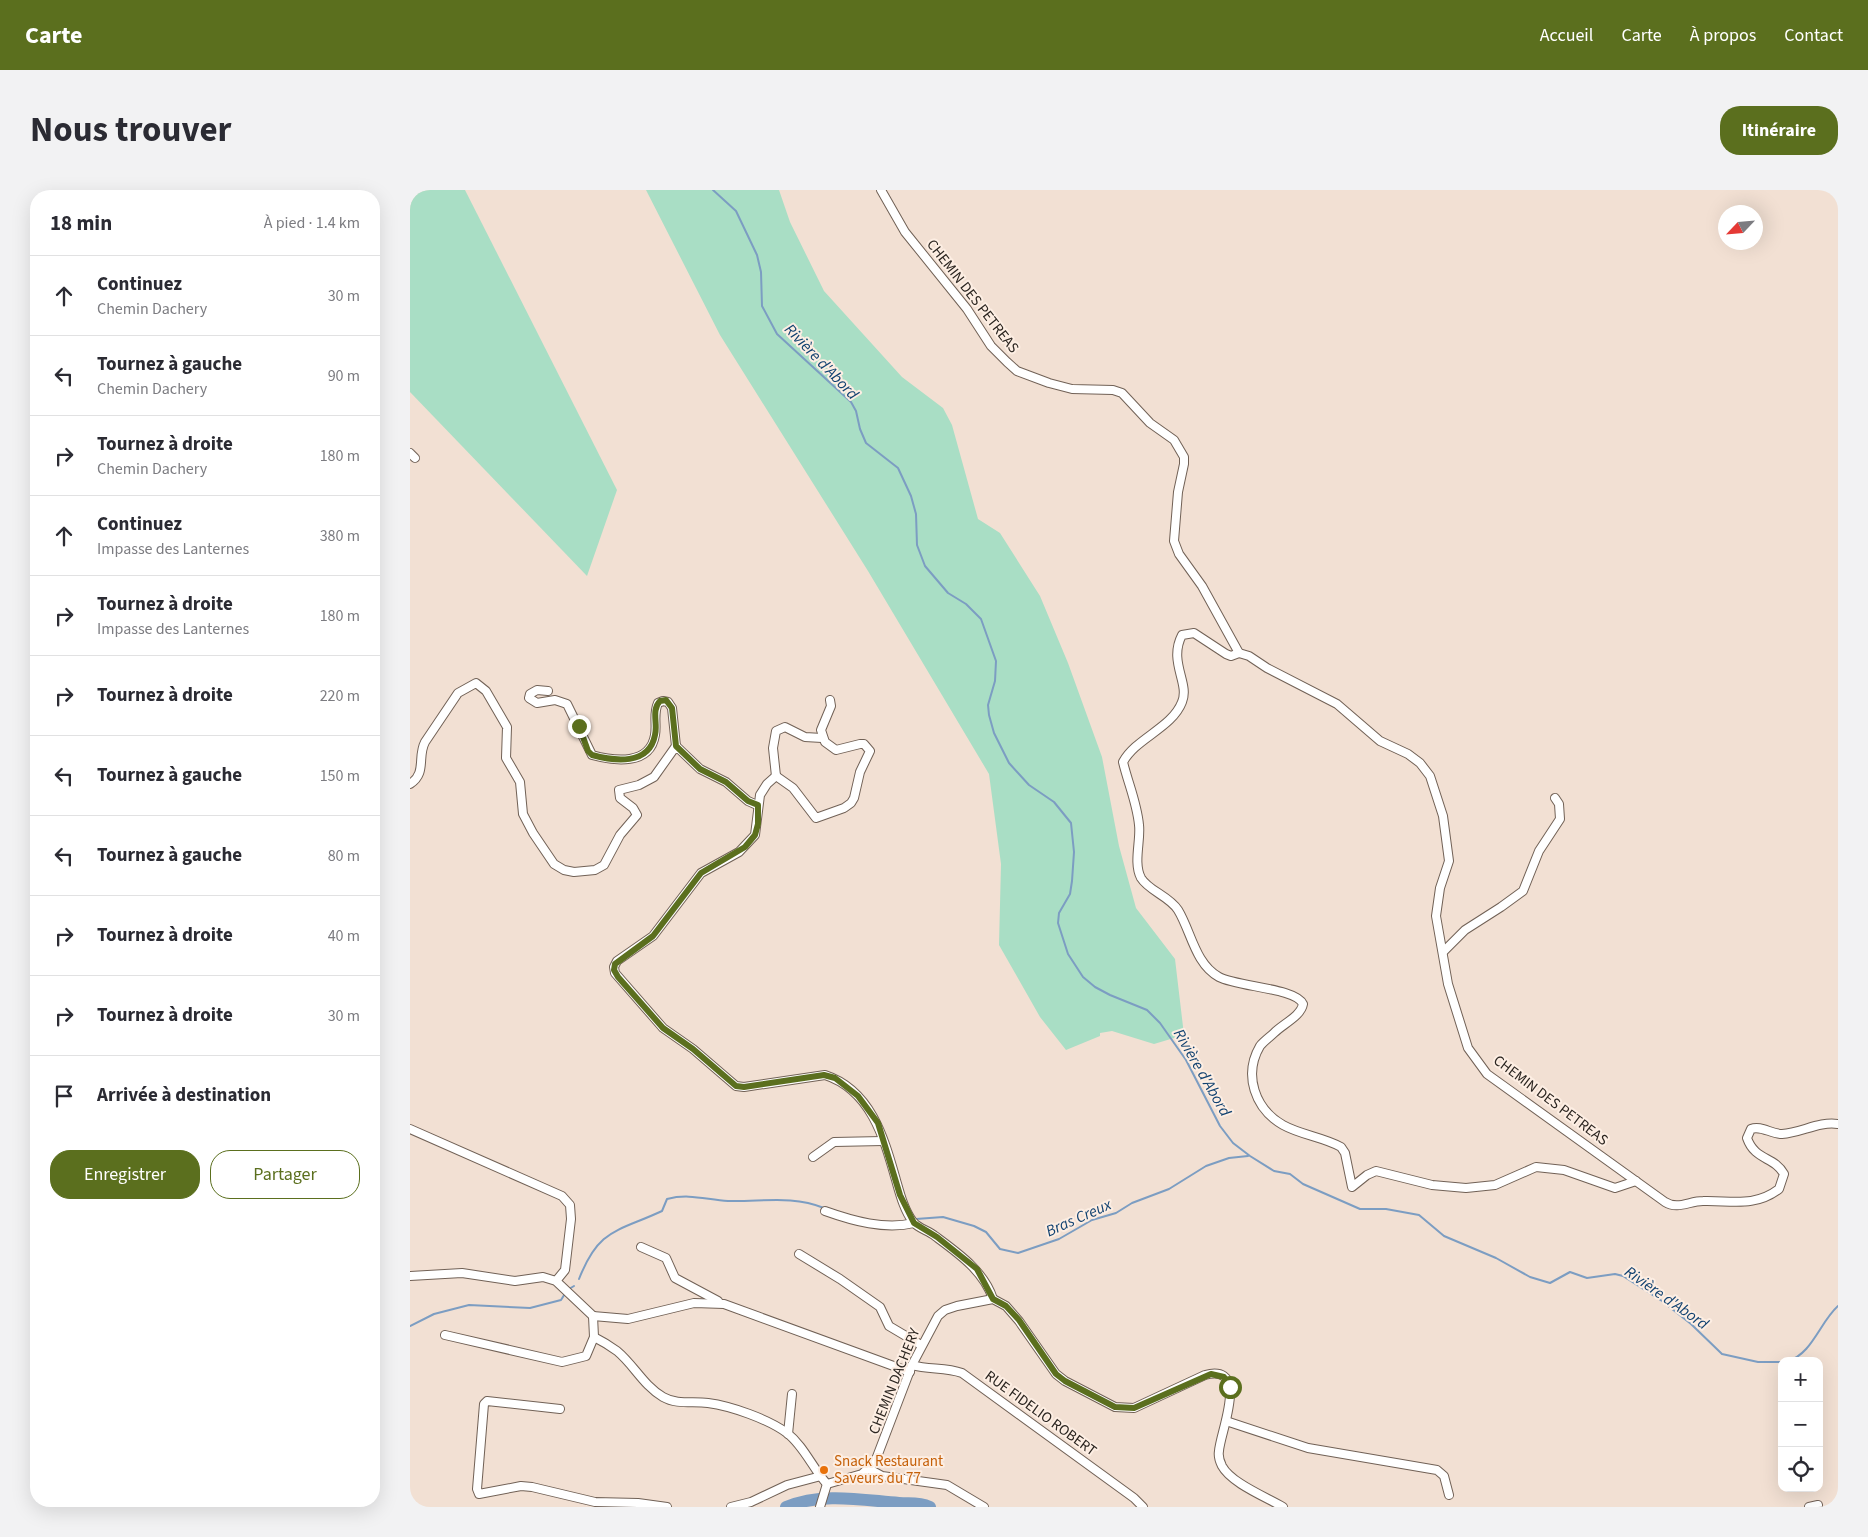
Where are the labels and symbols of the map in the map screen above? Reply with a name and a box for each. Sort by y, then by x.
north arrow [1718,205,1763,250]
street label: CHEMIN DES PETREAS [922,235,1024,358]
water label: Rivière d'Abord [779,319,863,405]
route end [568,715,591,738]
water label: Rivière d'Abord [1168,1025,1236,1121]
street label: CHEMIN DES PETREAS [1489,1050,1613,1151]
water label: Bras Creux [1042,1193,1116,1242]
water label: Rivière d'Abord [1620,1261,1713,1335]
street label: CHEMIN DACHERY [864,1324,926,1437]
street label: RUE FIDELIO ROBERT [981,1366,1101,1461]
route start [1219,1376,1242,1399]
place label: Snack Restaurant Saveurs du 77 [834,1451,943,1489]
marker: Snack Restaurant Saveurs du 77 [818,1464,830,1476]

